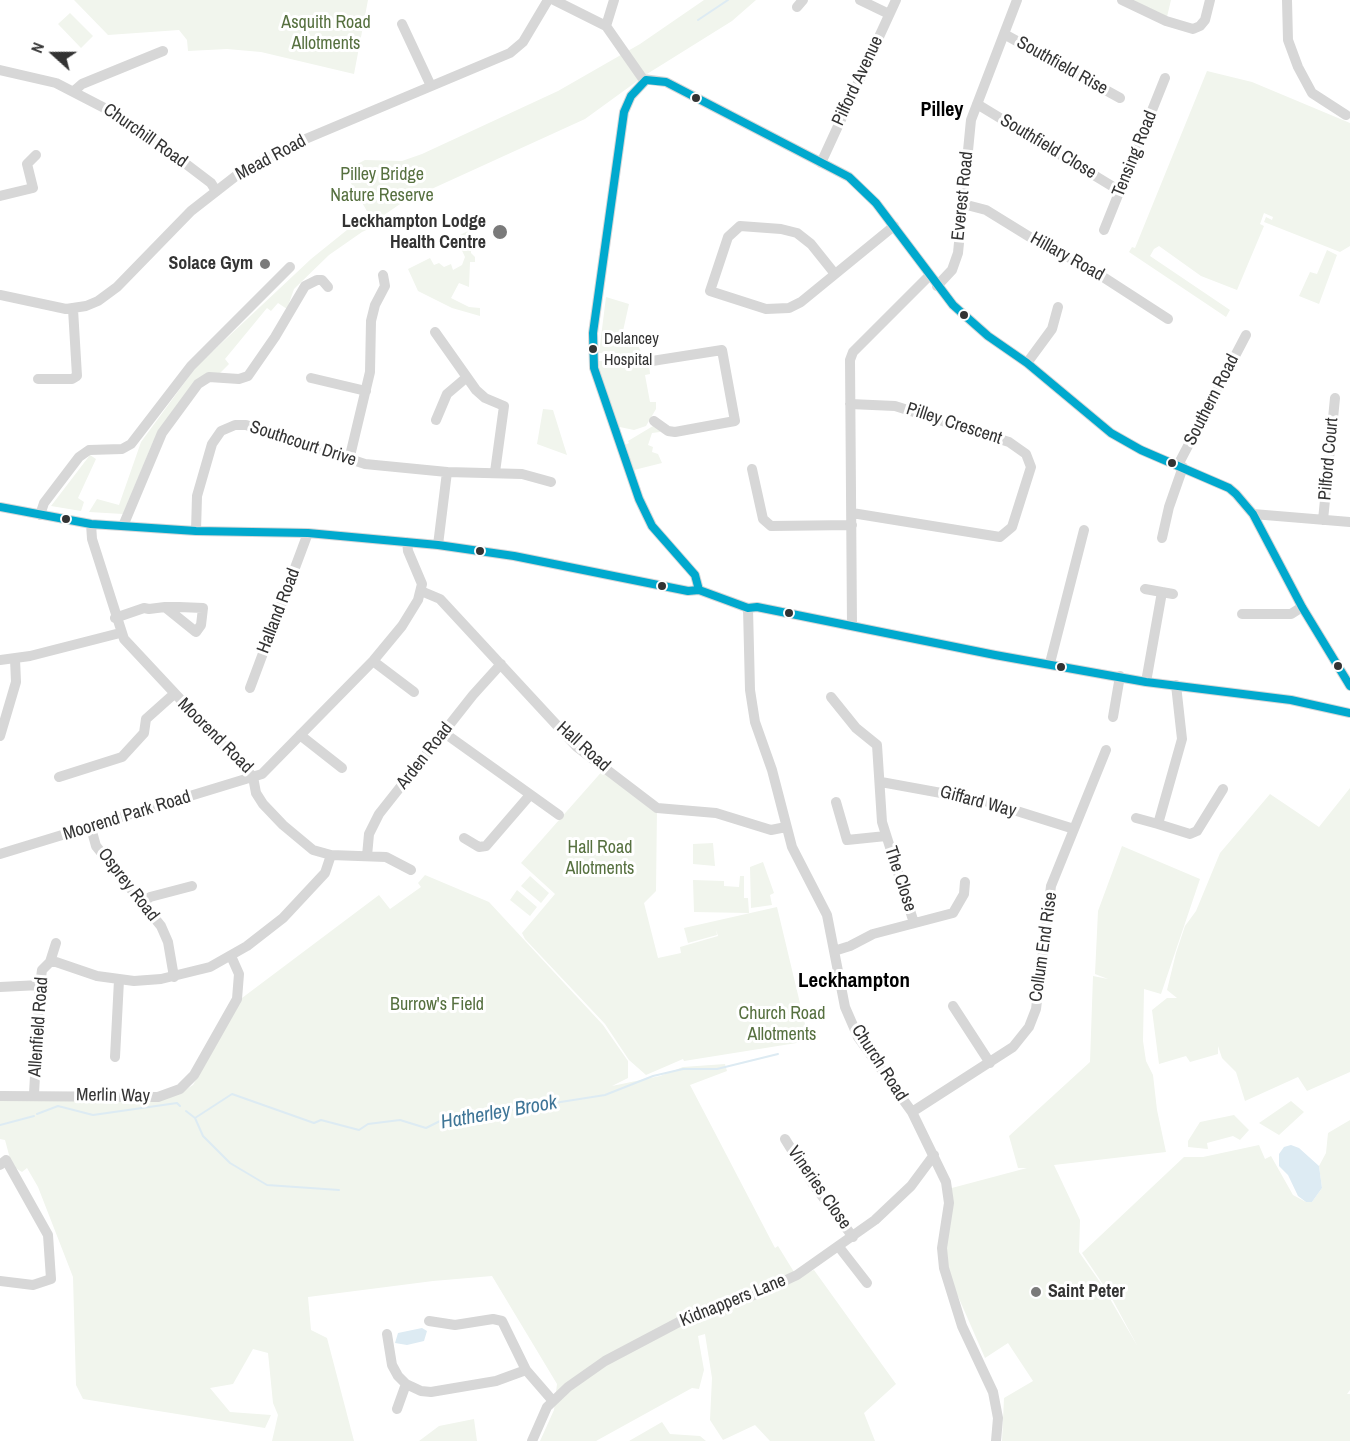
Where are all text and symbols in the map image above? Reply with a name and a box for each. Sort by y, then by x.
park label: Asquith Road Allotments [281,12,371,54]
north arrow [24,24,84,84]
street label: Southfield Rise [1013,32,1111,100]
street label: Pilford Avenue [828,33,888,129]
text: N [25,39,49,56]
unlabelled marker [690,92,702,104]
street label: Churchill Road [99,99,191,173]
district label: Pilley [921,99,963,123]
street label: Tensing Road [1108,108,1162,200]
street label: Southfield Close [996,110,1100,184]
street label: Mead Road [232,131,310,185]
street label: Everest Road [948,150,978,242]
park label: Pilley Bridge Nature Reserve [330,164,434,207]
place label: Leckhampton Lodge Health Centre [342,211,486,254]
marker: Leckhampton Lodge Health Centre [491,223,509,241]
street label: Hillary Road [1026,228,1108,286]
place label: Solace Gym [168,253,253,275]
marker: Solace Gym [258,257,272,271]
unlabelled marker [958,309,970,321]
place label: Delancey Hospital [604,330,659,368]
marker: Delancey Hospital [587,343,599,355]
street label: Southern Road [1180,351,1244,449]
street label: Pilley Crescent [903,398,1005,450]
street label: Southcourt Drive [247,417,359,471]
street label: Pilford Court [1315,417,1343,501]
unlabelled marker [1166,457,1178,469]
unlabelled marker [60,513,72,525]
unlabelled marker [474,545,486,557]
street label: Halland Road [253,565,305,657]
unlabelled marker [656,580,668,592]
unlabelled marker [783,607,795,619]
unlabelled marker [1332,660,1344,672]
unlabelled marker [1055,661,1067,673]
street label: Moorend Road [173,694,257,778]
street label: Hall Road [552,717,614,777]
street label: Arden Road [392,718,458,794]
street label: Giffard Way [938,781,1018,823]
street label: Moorend Park Road [61,786,193,846]
park label: Hall Road Allotments [566,837,634,880]
street label: Osprey Road [93,844,163,926]
street label: The Close [879,844,921,914]
street label: Collum End Rise [1026,891,1062,1003]
district label: Leckhampton [798,968,910,994]
street label: Allenfield Road [25,976,53,1078]
park label: Burrow's Field [390,994,484,1016]
park label: Church Road Allotments [739,1003,825,1046]
street label: Church Road [846,1021,912,1105]
street label: Merlin Way [76,1085,150,1107]
water label: Hatherley Brook [439,1091,559,1135]
street label: Vineries Close [782,1142,856,1234]
street label: Kidnappers Lane [677,1270,789,1332]
place label: Saint Peter [1048,1281,1125,1303]
marker: Saint Peter [1029,1285,1043,1299]

